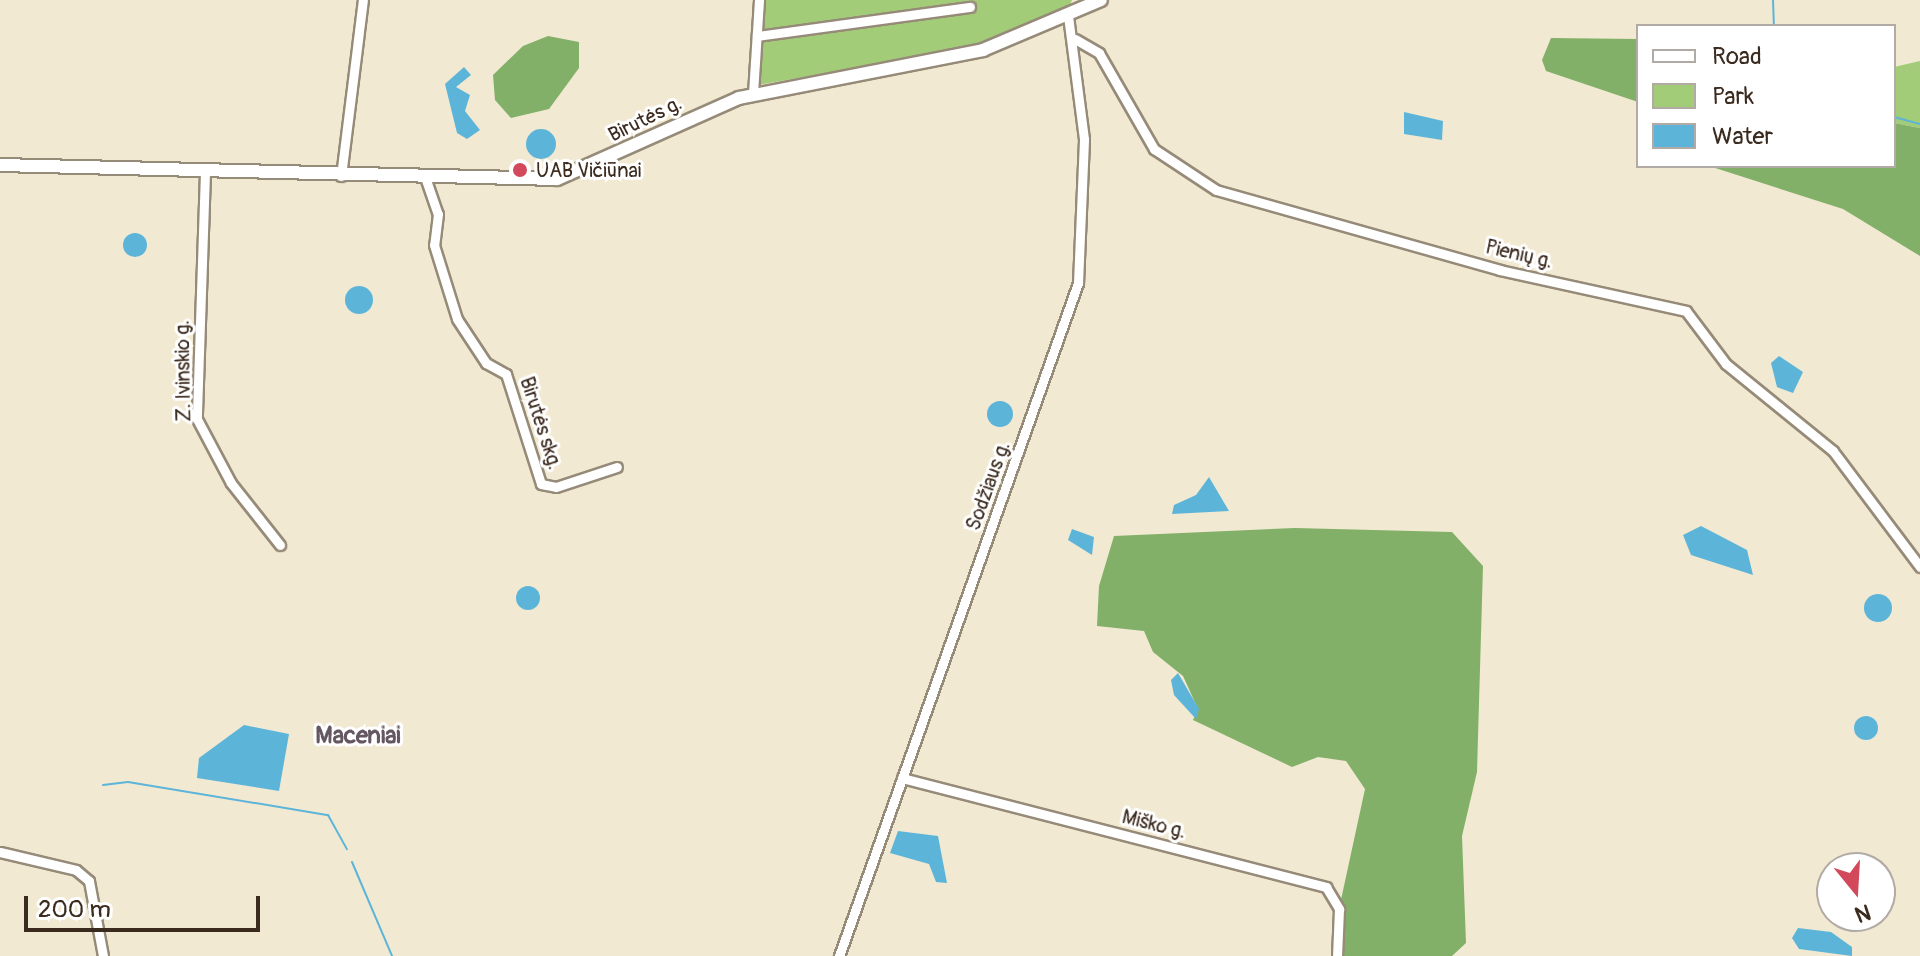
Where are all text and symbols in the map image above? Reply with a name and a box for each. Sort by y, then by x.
legend [1636,24,1896,168]
text: Road [1712,42,1762,71]
text: Park [1712,82,1754,111]
street label: Birutės g. [604,91,686,147]
text: Water [1712,122,1773,151]
place label: UAB Vičiūnai [536,158,641,182]
marker: UAB Vičiūnai [511,161,529,179]
street label: Pienių g. [1483,235,1555,273]
street label: Z. Ivinskio g. [170,320,196,422]
street label: Birutės skg. [515,374,567,472]
street label: Sodžiaus g. [961,438,1015,534]
district label: Maceniai [315,722,401,750]
street label: Miško g. [1120,805,1188,843]
north arrow [1816,852,1896,932]
scale bar [28,880,264,930]
text: 200 m [38,895,111,924]
text: N [1851,897,1874,929]

